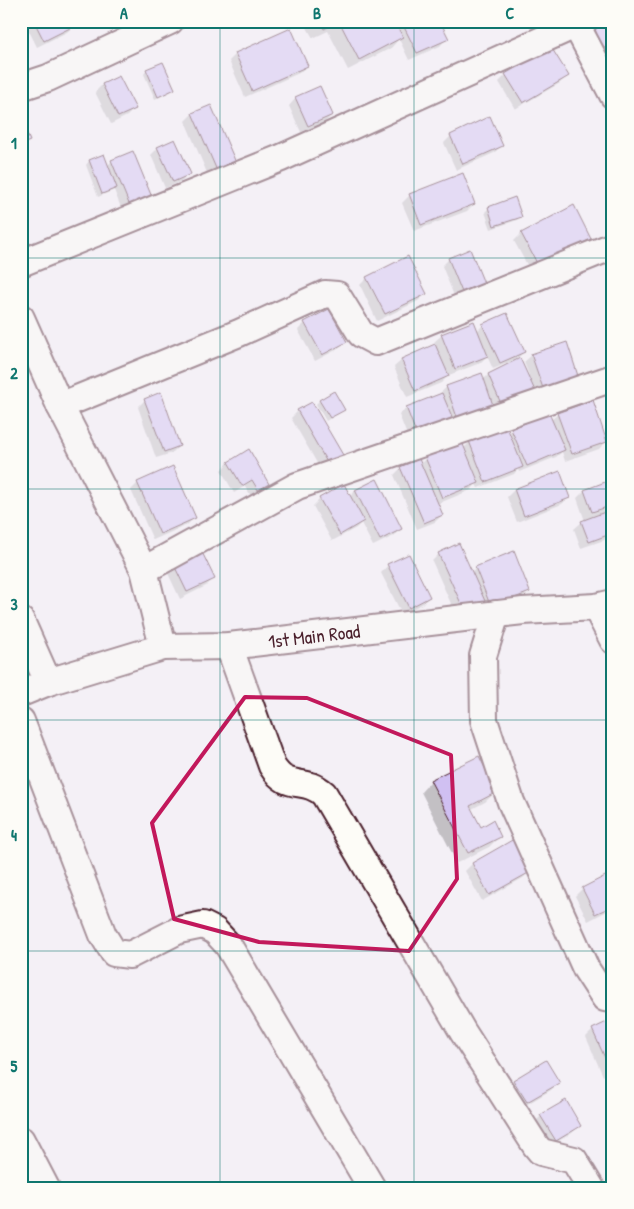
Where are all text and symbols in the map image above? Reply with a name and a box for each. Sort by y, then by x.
text: A [120,2,128,24]
text: B [313,2,321,24]
text: C [506,2,515,24]
text: 1 [11,132,17,154]
text: 2 [10,362,18,384]
text: 3 [10,593,18,615]
street label: 1st Main Road [267,617,362,654]
text: 4 [11,824,17,846]
text: 5 [11,1055,18,1077]

